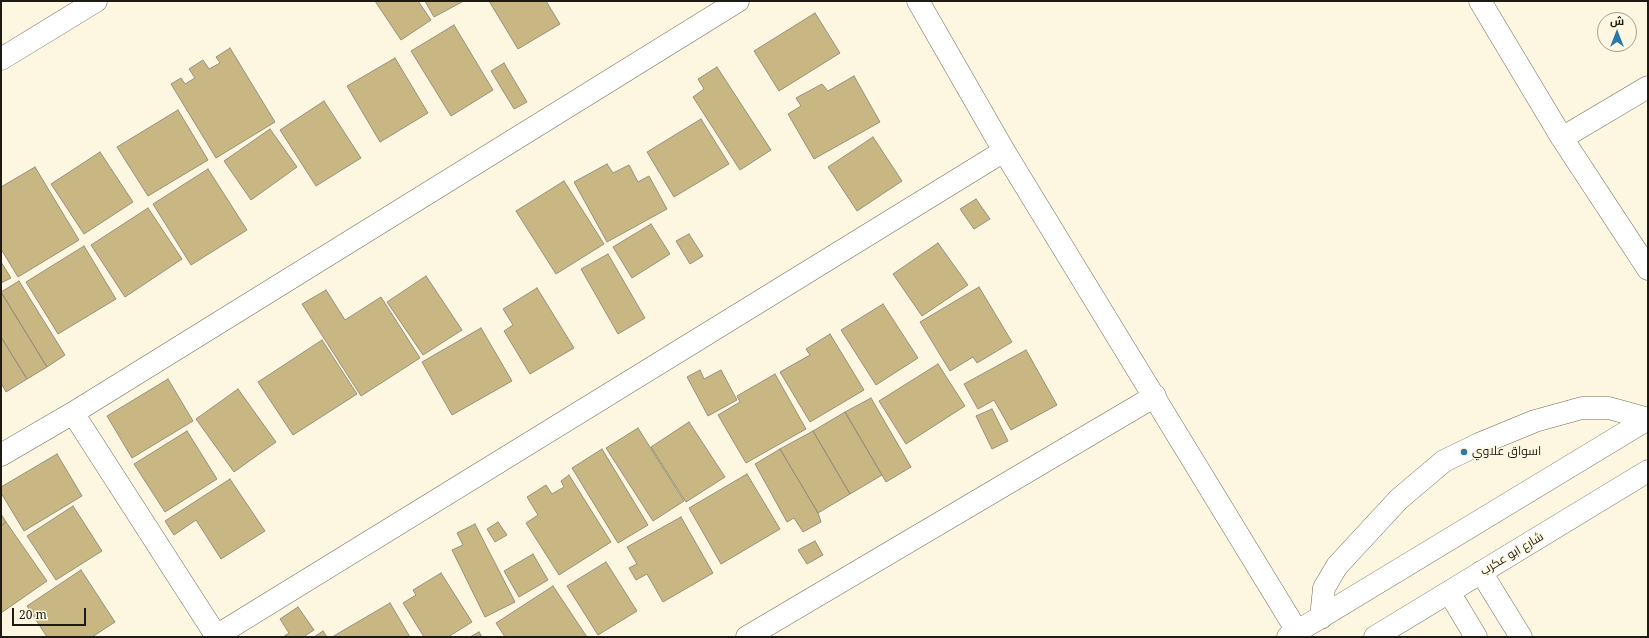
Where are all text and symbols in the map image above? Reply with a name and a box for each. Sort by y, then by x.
north arrow [1597,12,1637,52]
text: ش [1610,13,1624,28]
place label: اسواق علاوي [1472,445,1541,459]
marker: اسواق علاوي [1459,447,1469,457]
street label: شارع ابو عكرب [1478,530,1546,578]
scale bar [14,600,88,626]
text: 20 m [19,606,47,623]

